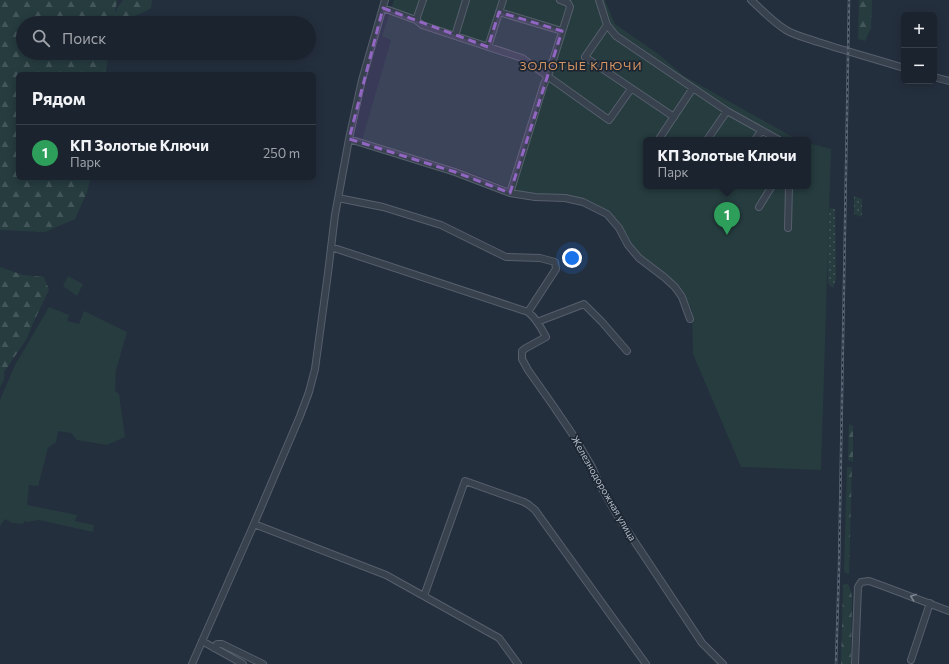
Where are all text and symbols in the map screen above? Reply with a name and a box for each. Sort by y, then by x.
map controls [901,12,937,84]
button: + [901,12,937,48]
search box [16,16,316,60]
icon: search [30,27,52,49]
text: Поиск [62,29,106,47]
button: − [901,48,937,84]
district label: ЗОЛОТЫЕ КЛЮЧИ [520,58,643,72]
text: Рядом [32,88,86,109]
text: КП Золотые Ключи [70,136,209,154]
popup [643,137,811,189]
text: 1 [42,145,48,161]
text: 250 m [263,145,300,161]
text: КП Золотые Ключи [658,146,796,164]
text: Парк [70,154,101,170]
text: Парк [658,164,689,180]
pin: 1 [714,202,740,235]
your location [562,248,582,268]
street label: Железнодорожная улица [569,433,639,543]
one-way arrow [909,593,916,602]

